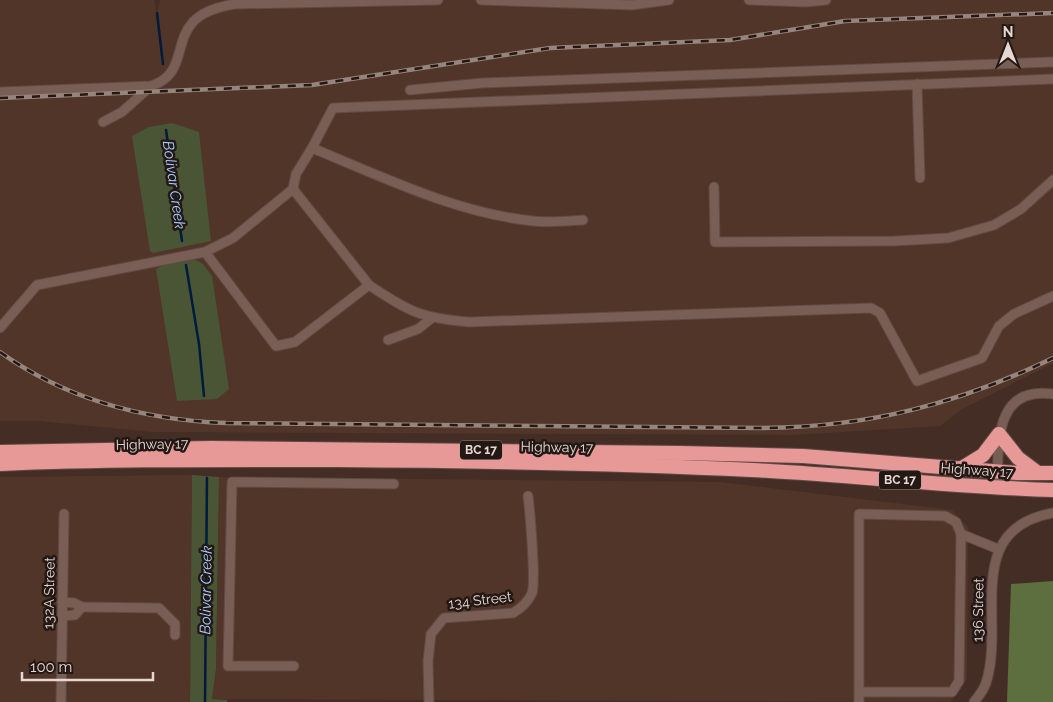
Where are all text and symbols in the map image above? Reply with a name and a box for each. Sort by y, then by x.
north arrow [983,20,1033,70]
text: N [1003,24,1013,40]
water label: Bolivar Creek [159,140,189,230]
street label: Highway 17 [115,435,189,453]
street label: Highway 17 [520,438,594,456]
road number: BC 17 [460,440,502,460]
street label: Highway 17 [940,459,1014,481]
road number: BC 17 [879,470,921,490]
water label: Bolivar Creek [196,545,216,635]
street label: 132A Street [40,556,58,629]
street label: 136 Street [969,577,987,642]
street label: 134 Street [448,588,513,612]
scale bar [22,650,154,682]
text: 100 m [30,658,72,676]

